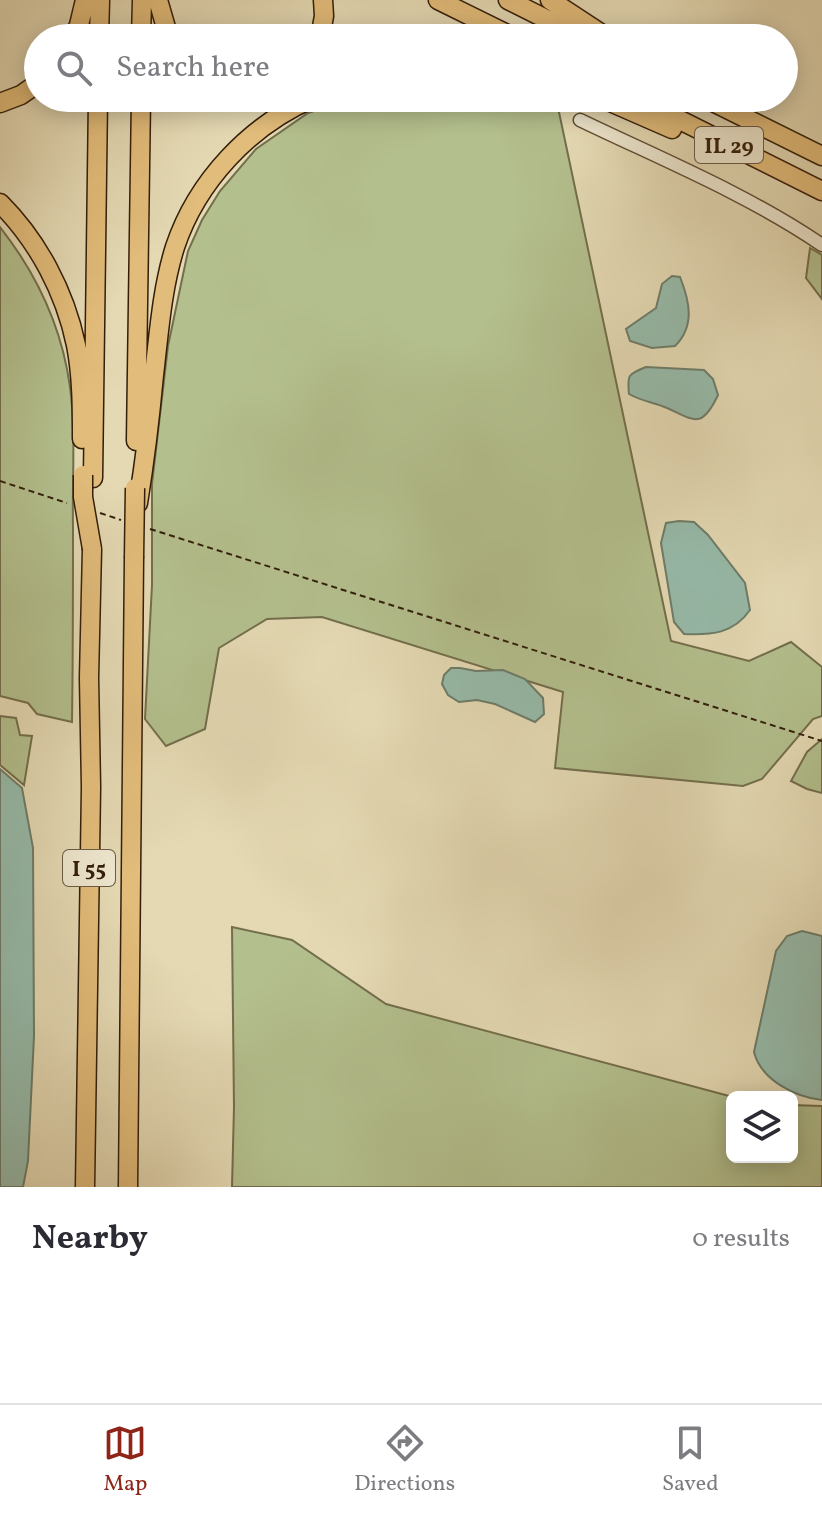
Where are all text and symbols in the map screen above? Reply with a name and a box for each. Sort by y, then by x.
search box [24,24,798,112]
icon: search [52,46,96,90]
text: Search here [116,47,270,89]
road number: IL 29 [695,127,763,163]
road number: I 55 [63,850,115,886]
map controls [726,1091,798,1163]
button: layers [726,1091,798,1163]
text: Nearby [32,1216,148,1263]
text: 0 results [692,1221,790,1257]
tab: Map [103,1421,147,1500]
tab: Directions [354,1421,455,1500]
tab: Saved [662,1421,719,1500]

